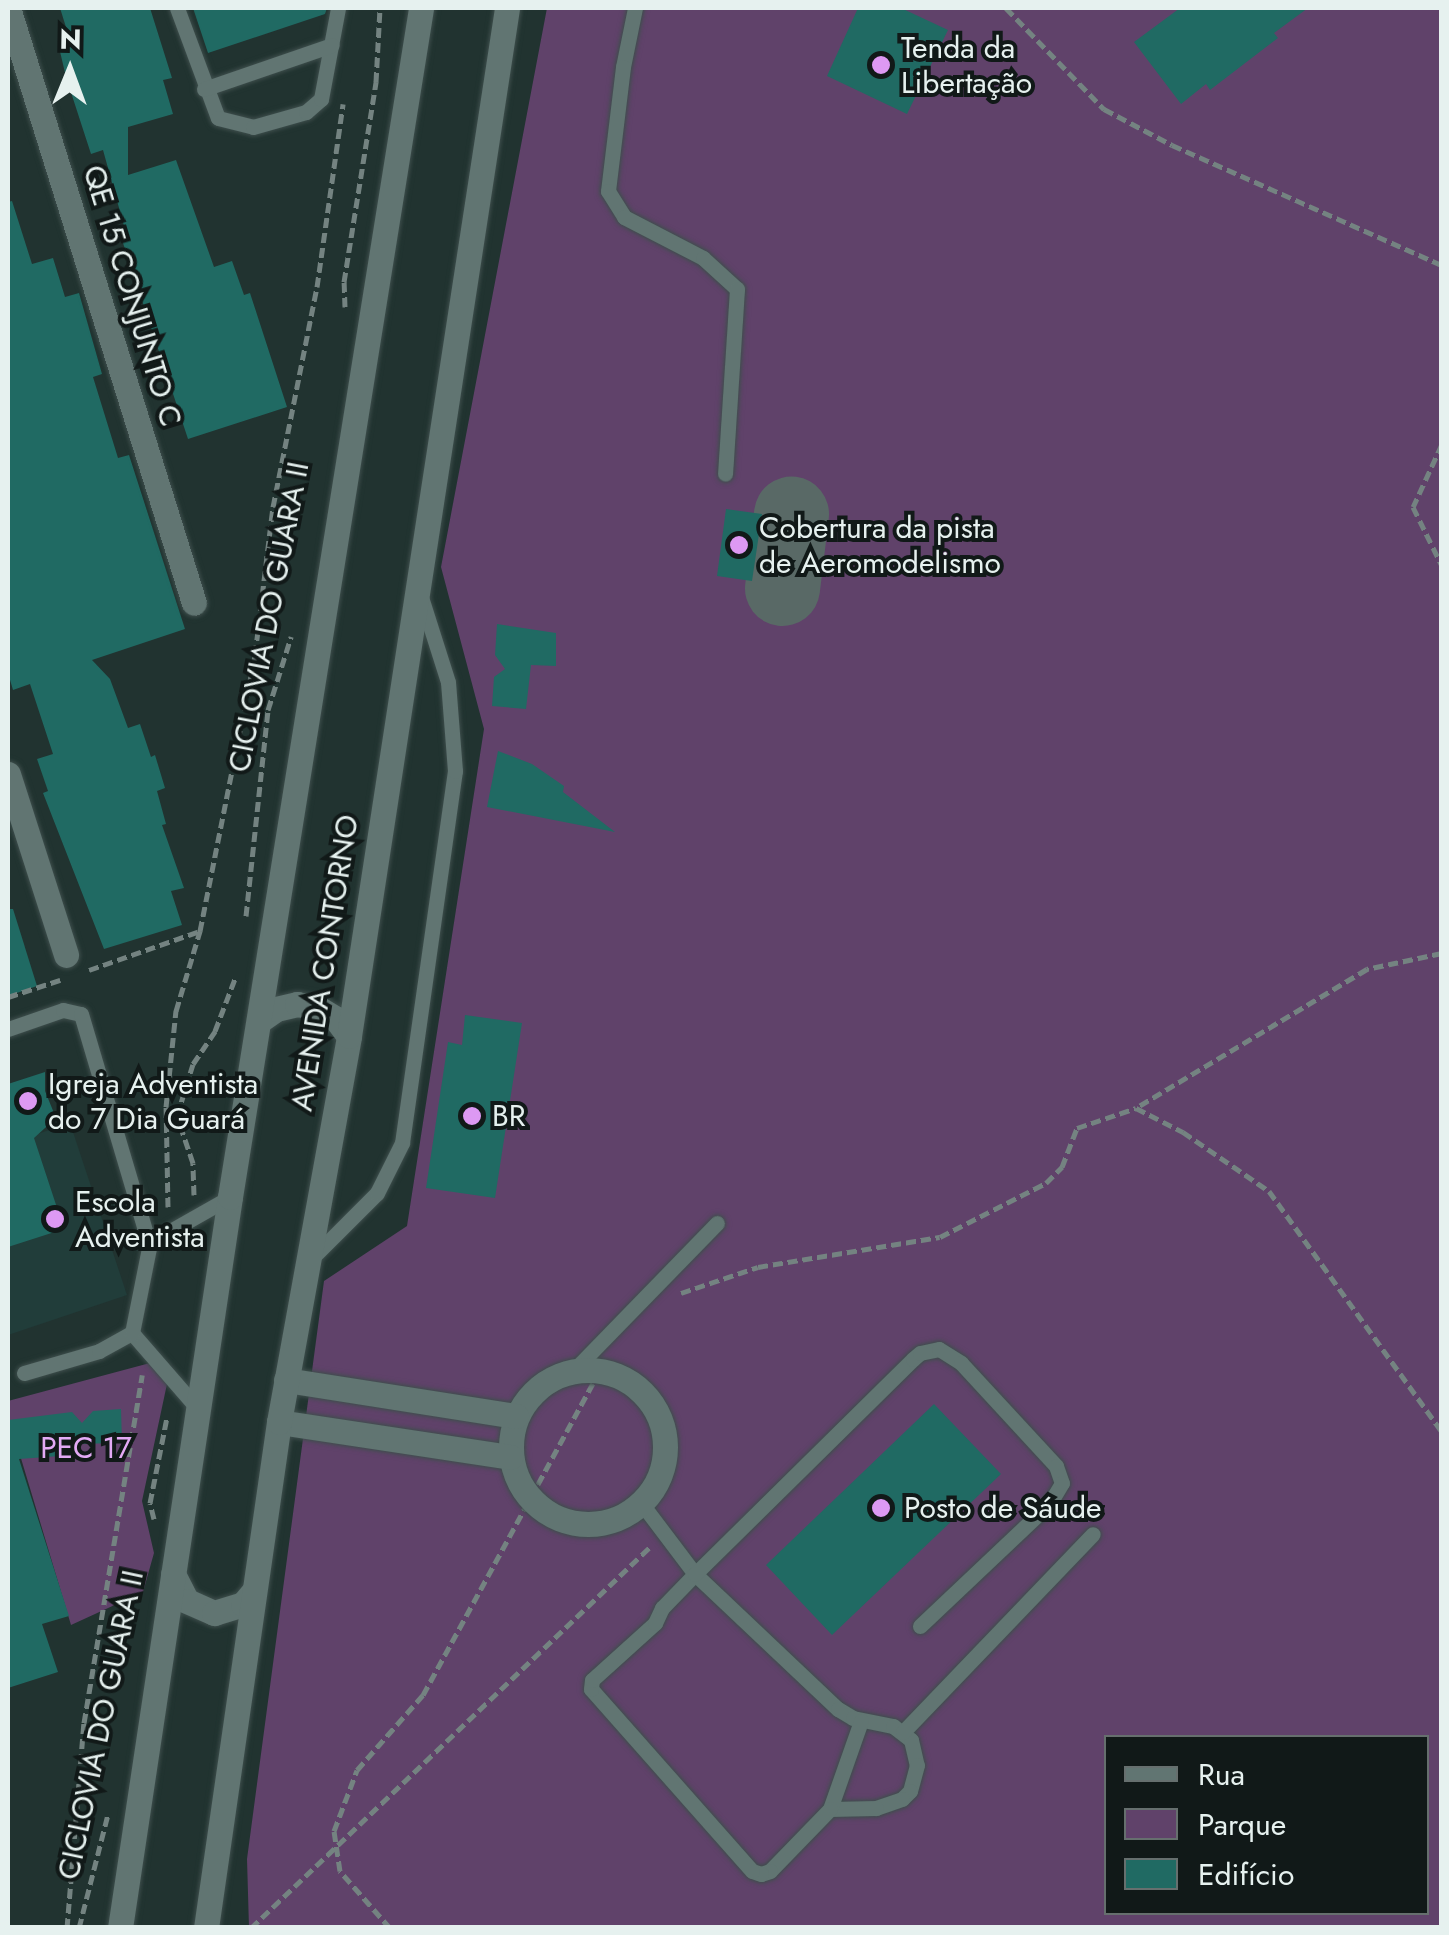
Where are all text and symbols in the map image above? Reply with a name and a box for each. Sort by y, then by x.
text: N [59,19,82,60]
north arrow [20,20,120,120]
place label: Tenda da Libertação [901,30,1032,100]
marker: Tenda da Libertação [870,54,892,76]
street label: QE 15 CONJUNTO C [75,161,189,431]
street label: CICLOVIA DO GUARA II [221,459,317,775]
place label: Cobertura da pista de Aeromodelismo [759,510,1001,580]
marker: Cobertura da pista de Aeromodelismo [728,534,750,556]
street label: AVENIDA CONTORNO [284,812,366,1114]
place label: Igreja Adventista do 7 Dia Guará [48,1066,258,1136]
marker: Igreja Adventista do 7 Dia Guará [17,1090,39,1112]
place label: BR [492,1098,526,1134]
marker: BR [461,1105,483,1127]
place label: Escola Adventista [75,1184,205,1254]
marker: Escola Adventista [44,1208,66,1230]
park label: PEC 17 [40,1430,132,1466]
place label: Posto de Sáude [904,1490,1101,1526]
marker: Posto de Sáude [868,1495,894,1521]
street label: CICLOVIA DO GUARA II [51,1567,151,1883]
legend [1104,1735,1429,1915]
text: Rua [1198,1753,1245,1796]
text: Parque [1198,1803,1286,1846]
text: Edifício [1198,1853,1294,1896]

